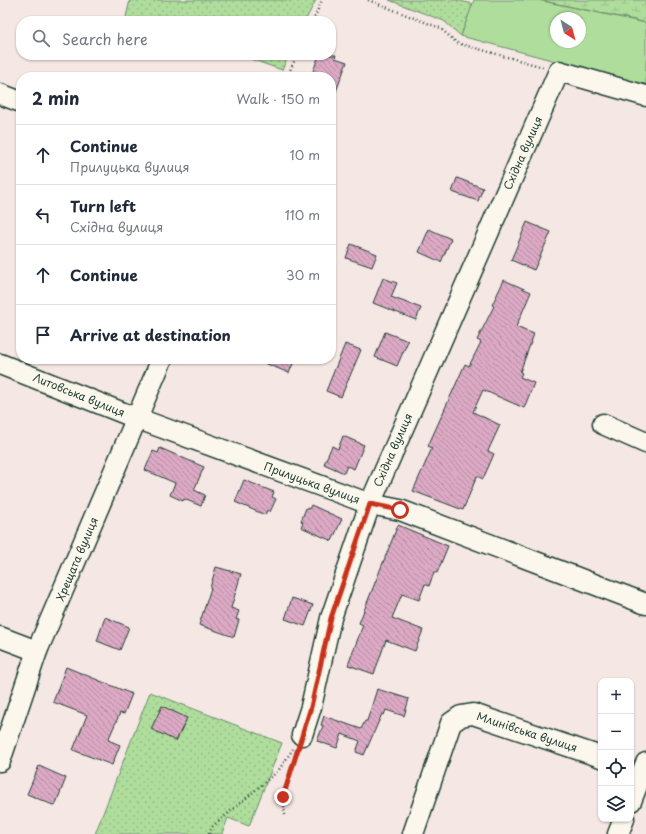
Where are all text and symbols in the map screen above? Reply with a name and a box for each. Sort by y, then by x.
north arrow [550,12,586,48]
search box [16,16,336,60]
icon: search [30,27,52,49]
text: Search here [62,27,148,50]
text: 2 min [32,85,79,111]
text: Walk · 150 m [236,89,320,108]
street label: Східна вулиця [499,113,546,192]
text: Continue [70,134,138,157]
icon: ahead [32,144,54,166]
text: 10 m [290,145,320,164]
text: Прилуцька вулиця [70,157,190,176]
text: Turn left [70,194,136,217]
icon: left [32,204,54,226]
text: 110 m [285,205,320,224]
text: Східна вулиця [70,217,163,236]
text: Continue [70,263,138,286]
icon: ahead [32,264,54,286]
text: 30 m [286,265,320,284]
text: Arrive at destination [70,323,231,346]
icon: arrive [32,324,54,346]
street label: Литовська вулиця [31,368,128,421]
street label: Східна вулиця [369,410,416,489]
street label: Прилуцька вулиця [262,457,363,508]
route start [391,501,409,519]
street label: Хрещата вулиця [51,514,102,603]
map controls [598,678,634,822]
button: + [598,678,634,714]
street label: Млинівська вулиця [475,707,580,756]
button: − [598,714,634,750]
button: locate [598,750,634,786]
button: layers [598,786,634,822]
route end [274,788,292,806]

